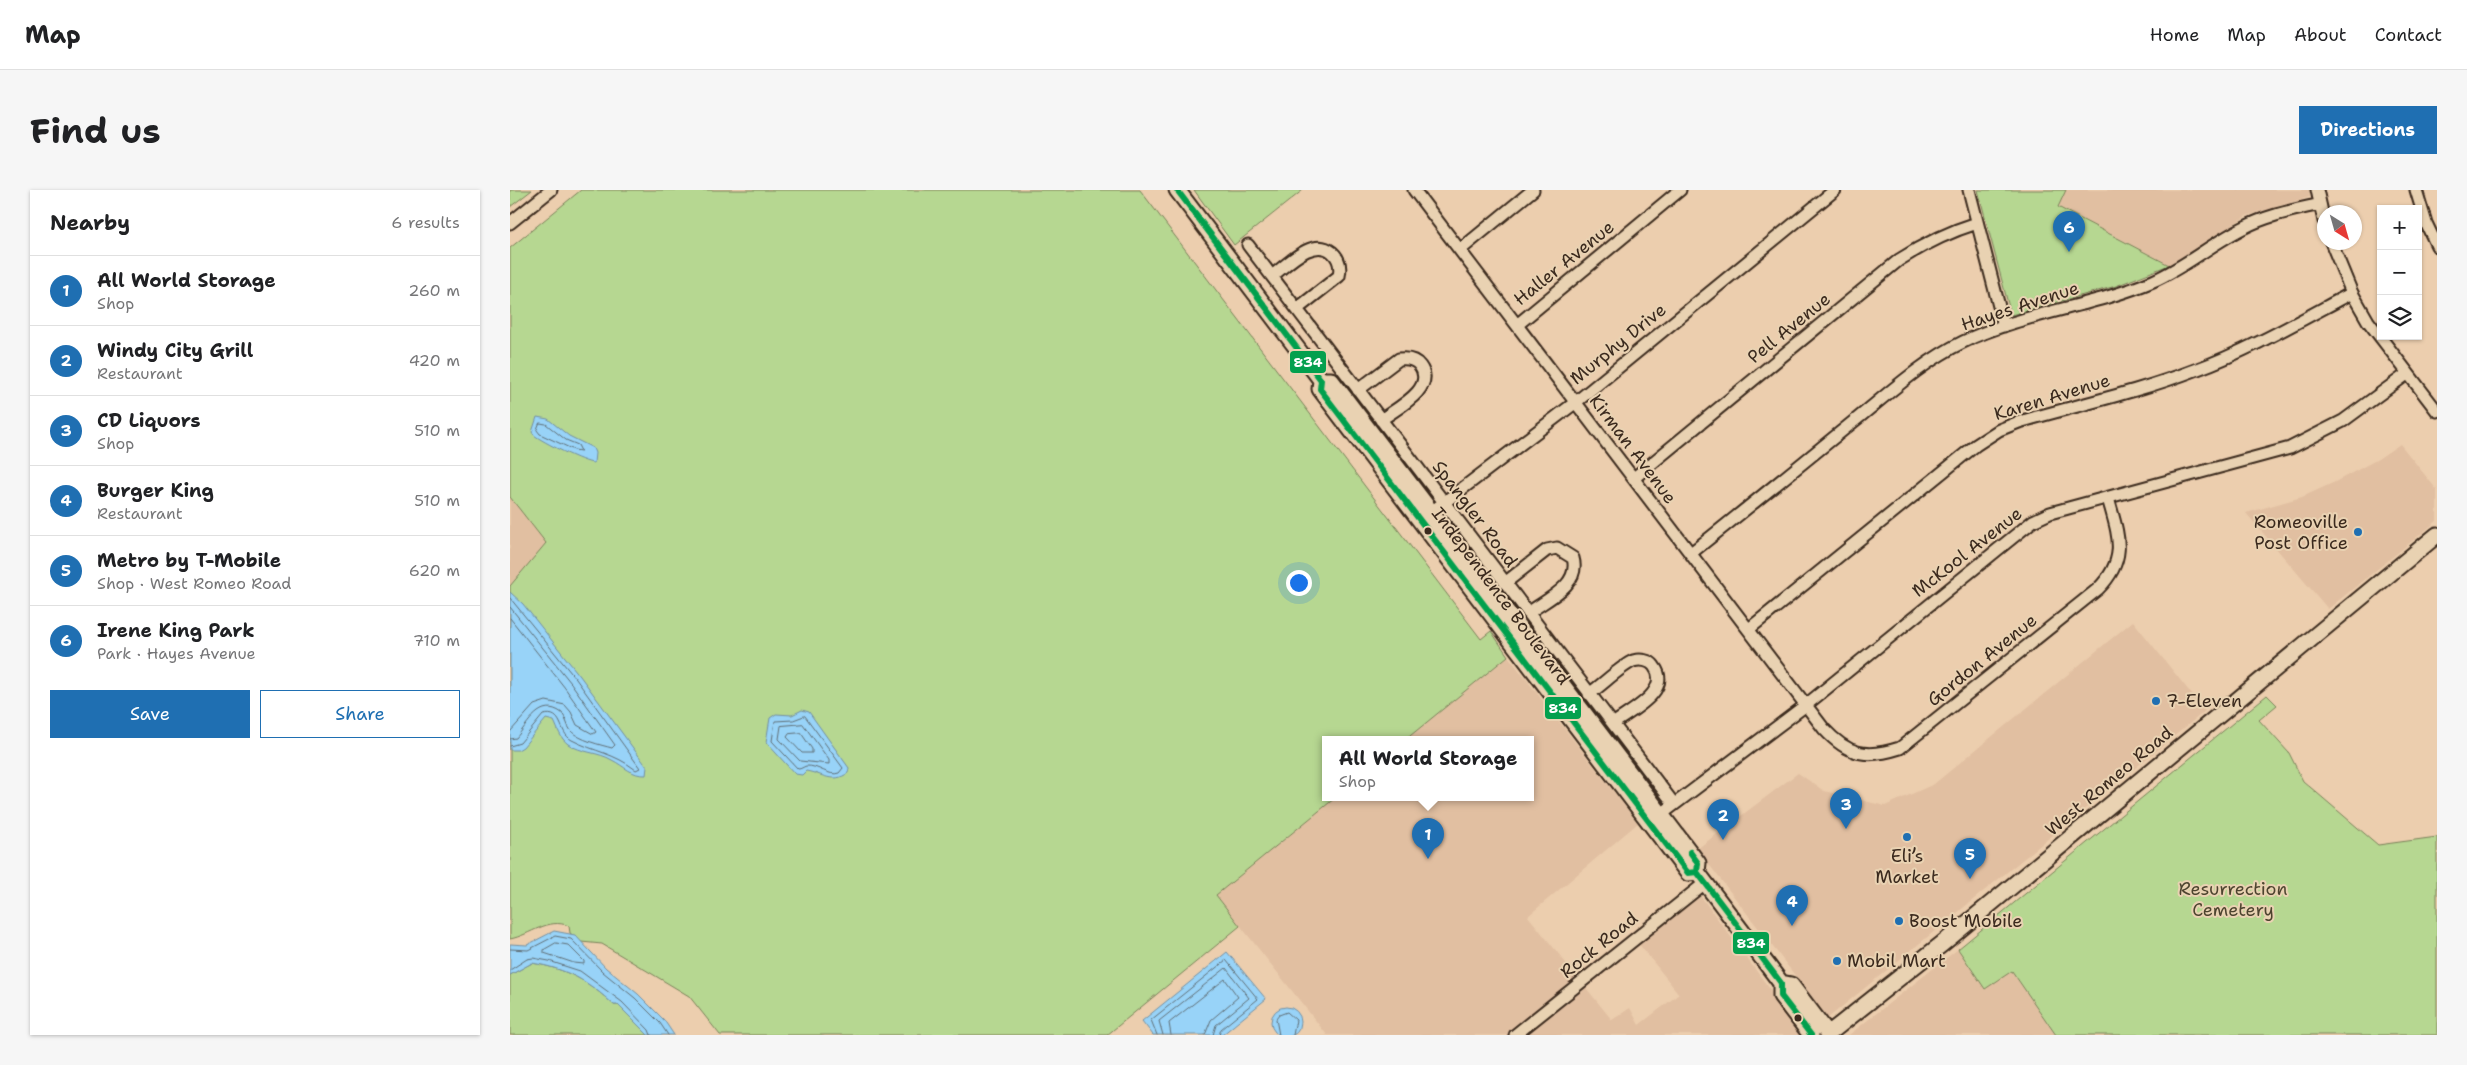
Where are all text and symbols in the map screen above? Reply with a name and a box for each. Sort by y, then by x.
text: Map [25,19,81,51]
text: Home [2150,23,2199,47]
text: Map [2227,23,2266,47]
text: About [2294,23,2347,47]
text: Contact [2375,23,2442,47]
button: Directions [2299,106,2437,154]
text: Find us [30,107,161,154]
north arrow [2317,205,2362,250]
map controls [2377,205,2422,340]
button: + [2377,205,2422,250]
text: Nearby [50,209,130,237]
pin: 6 [2053,211,2085,252]
text: 6 results [391,212,460,233]
street label: Haller Avenue [1509,215,1619,311]
button: − [2377,250,2422,295]
text: All World Storage [97,268,276,293]
street label: Hayes Avenue [1958,276,2082,336]
text: 1 [62,280,70,301]
text: 260 m [408,280,460,301]
street label: Pell Avenue [1743,287,1835,369]
text: Shop [97,293,134,314]
button: layers [2377,295,2422,340]
street label: Murphy Drive [1565,298,1671,390]
text: Windy City Grill [97,338,253,363]
text: 2 [60,350,72,371]
text: 420 m [409,350,460,371]
line badge: 834 [1289,350,1327,374]
text: 834 [1293,353,1323,371]
text: Restaurant [97,363,183,384]
street label: Karen Avenue [1991,368,2113,426]
street label: Kirman Avenue [1584,389,1682,509]
text: CD Liquors [97,408,201,433]
text: 3 [60,420,72,441]
text: 510 m [414,420,460,441]
text: Shop [97,433,134,454]
street label: Spangler Road [1427,456,1523,572]
text: Burger King [97,478,214,503]
text: 4 [60,490,72,511]
text: 510 m [414,490,460,511]
street label: McKool Avenue [1907,501,2027,603]
street label: Independence Boulevard [1426,502,1576,690]
text: Restaurant [97,503,183,524]
place label: Romeoville Post Office [2254,510,2348,555]
unlabelled marker [1423,526,1433,536]
marker: Romeoville Post Office [2352,526,2364,538]
text: Metro by T-Mobile [97,548,281,573]
text: 5 [61,560,71,581]
text: 620 m [409,560,460,581]
your location [1286,570,1312,596]
text: Shop · West Romeo Road [97,573,292,594]
street label: Gordon Avenue [1922,608,2042,712]
text: Irene King Park [97,618,255,643]
text: 6 [60,630,72,651]
text: 710 m [413,630,460,651]
text: Park · Hayes Avenue [97,643,256,664]
place label: 7-Eleven [2166,689,2242,713]
button: Save [50,690,250,738]
button: Share [260,690,460,738]
marker: 7-Eleven [2150,695,2162,707]
line badge: 834 [1544,696,1582,720]
text: 834 [1548,699,1578,717]
street label: West Romeo Road [2040,721,2178,841]
popup [1322,736,1534,801]
text: All World Storage [1339,746,1517,771]
text: Shop [1339,771,1376,792]
pin: 3 [1830,788,1862,829]
pin: 2 [1707,799,1739,840]
pin: 1 [1412,818,1444,859]
marker: Eli’s Market [1901,831,1913,843]
pin: 5 [1954,838,1986,879]
place label: Eli’s Market [1875,844,1939,889]
park label: Resurrection Cemetery [2178,877,2288,922]
pin: 4 [1776,885,1808,926]
street label: Rock Road [1555,906,1643,984]
place label: Boost Mobile [1909,909,2023,933]
marker: Boost Mobile [1893,915,1905,927]
line badge: 834 [1732,931,1770,955]
text: 834 [1736,934,1766,952]
place label: Mobil Mart [1847,949,1946,973]
marker: Mobil Mart [1831,955,1843,967]
unlabelled marker [1793,1013,1803,1023]

